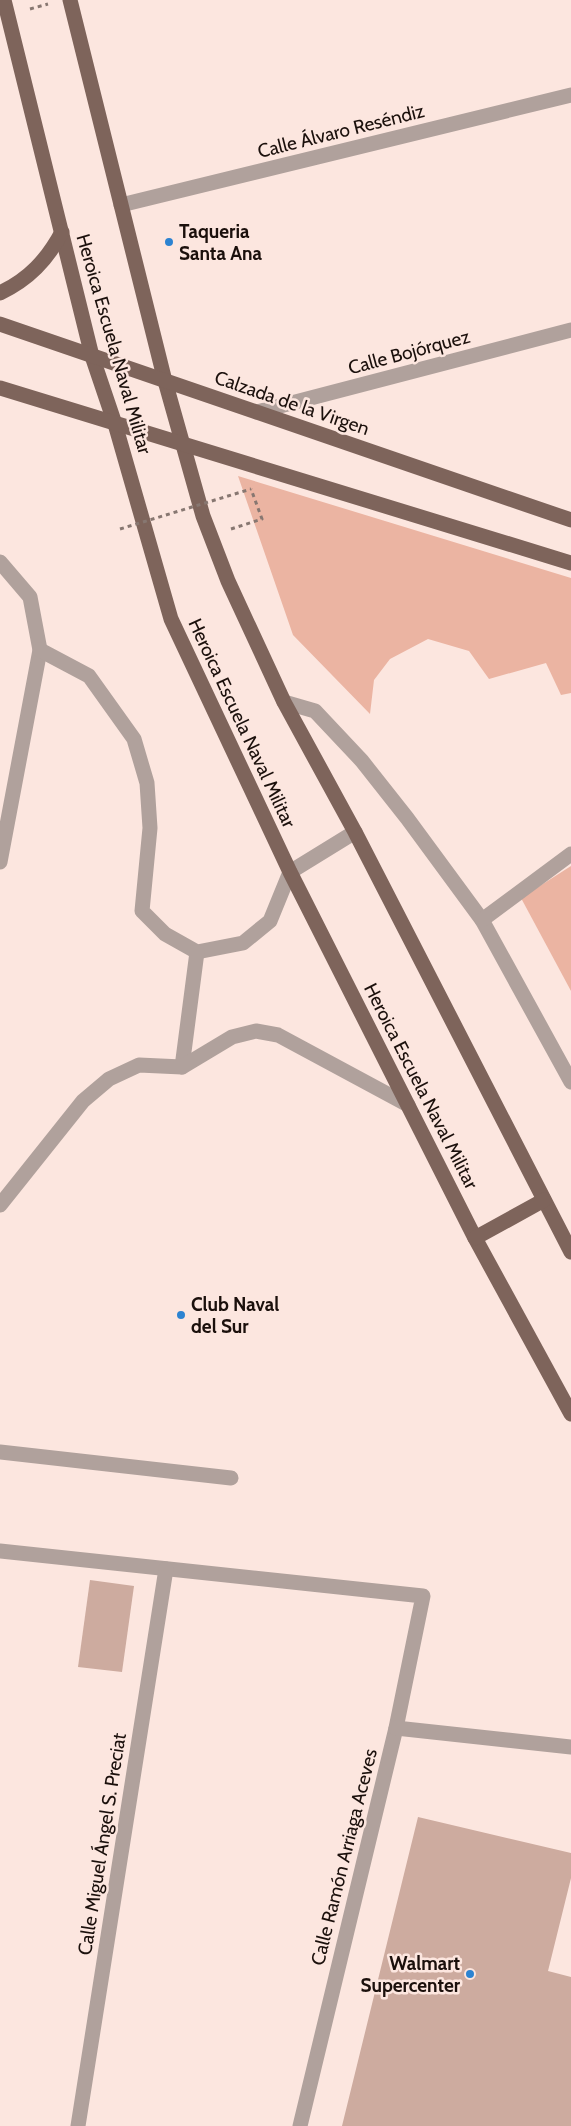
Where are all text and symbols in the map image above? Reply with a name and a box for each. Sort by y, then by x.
street label: Calle Álvaro Reséndiz [255,98,427,163]
place label: Taqueria Santa Ana [179,220,262,265]
street label: Heroica Escuela Naval Militar [72,231,156,457]
marker: Taqueria Santa Ana [163,236,175,248]
street label: Calle Bojórquez [346,325,472,379]
street label: Calzada de la Virgen [212,366,372,440]
street label: Heroica Escuela Naval Militar [183,615,301,831]
street label: Heroica Escuela Naval Militar [359,979,483,1193]
place label: Club Naval del Sur [191,1293,279,1338]
marker: Club Naval del Sur [175,1309,187,1321]
street label: Calle Miguel Ángel S. Preciat [72,1731,131,1957]
street label: Calle Ramón Arriaga Aceves [306,1746,382,1968]
place label: Walmart Supercenter [361,1952,461,1997]
marker: Walmart Supercenter [464,1968,476,1980]

